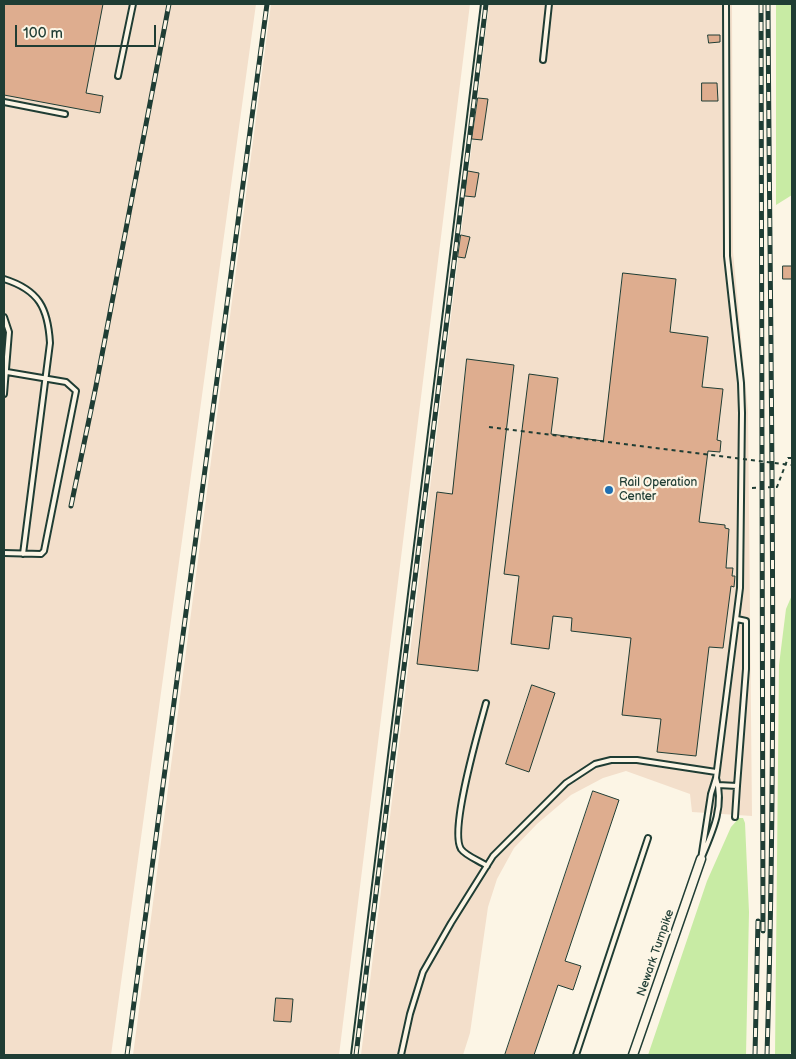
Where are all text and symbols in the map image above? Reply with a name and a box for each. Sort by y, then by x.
scale bar [18,15,159,47]
text: 100 m [23,24,63,43]
place label: Rail Operation Center [619,476,697,504]
marker: Rail Operation Center [603,484,615,496]
street label: Newark Turnpike [634,908,678,998]

